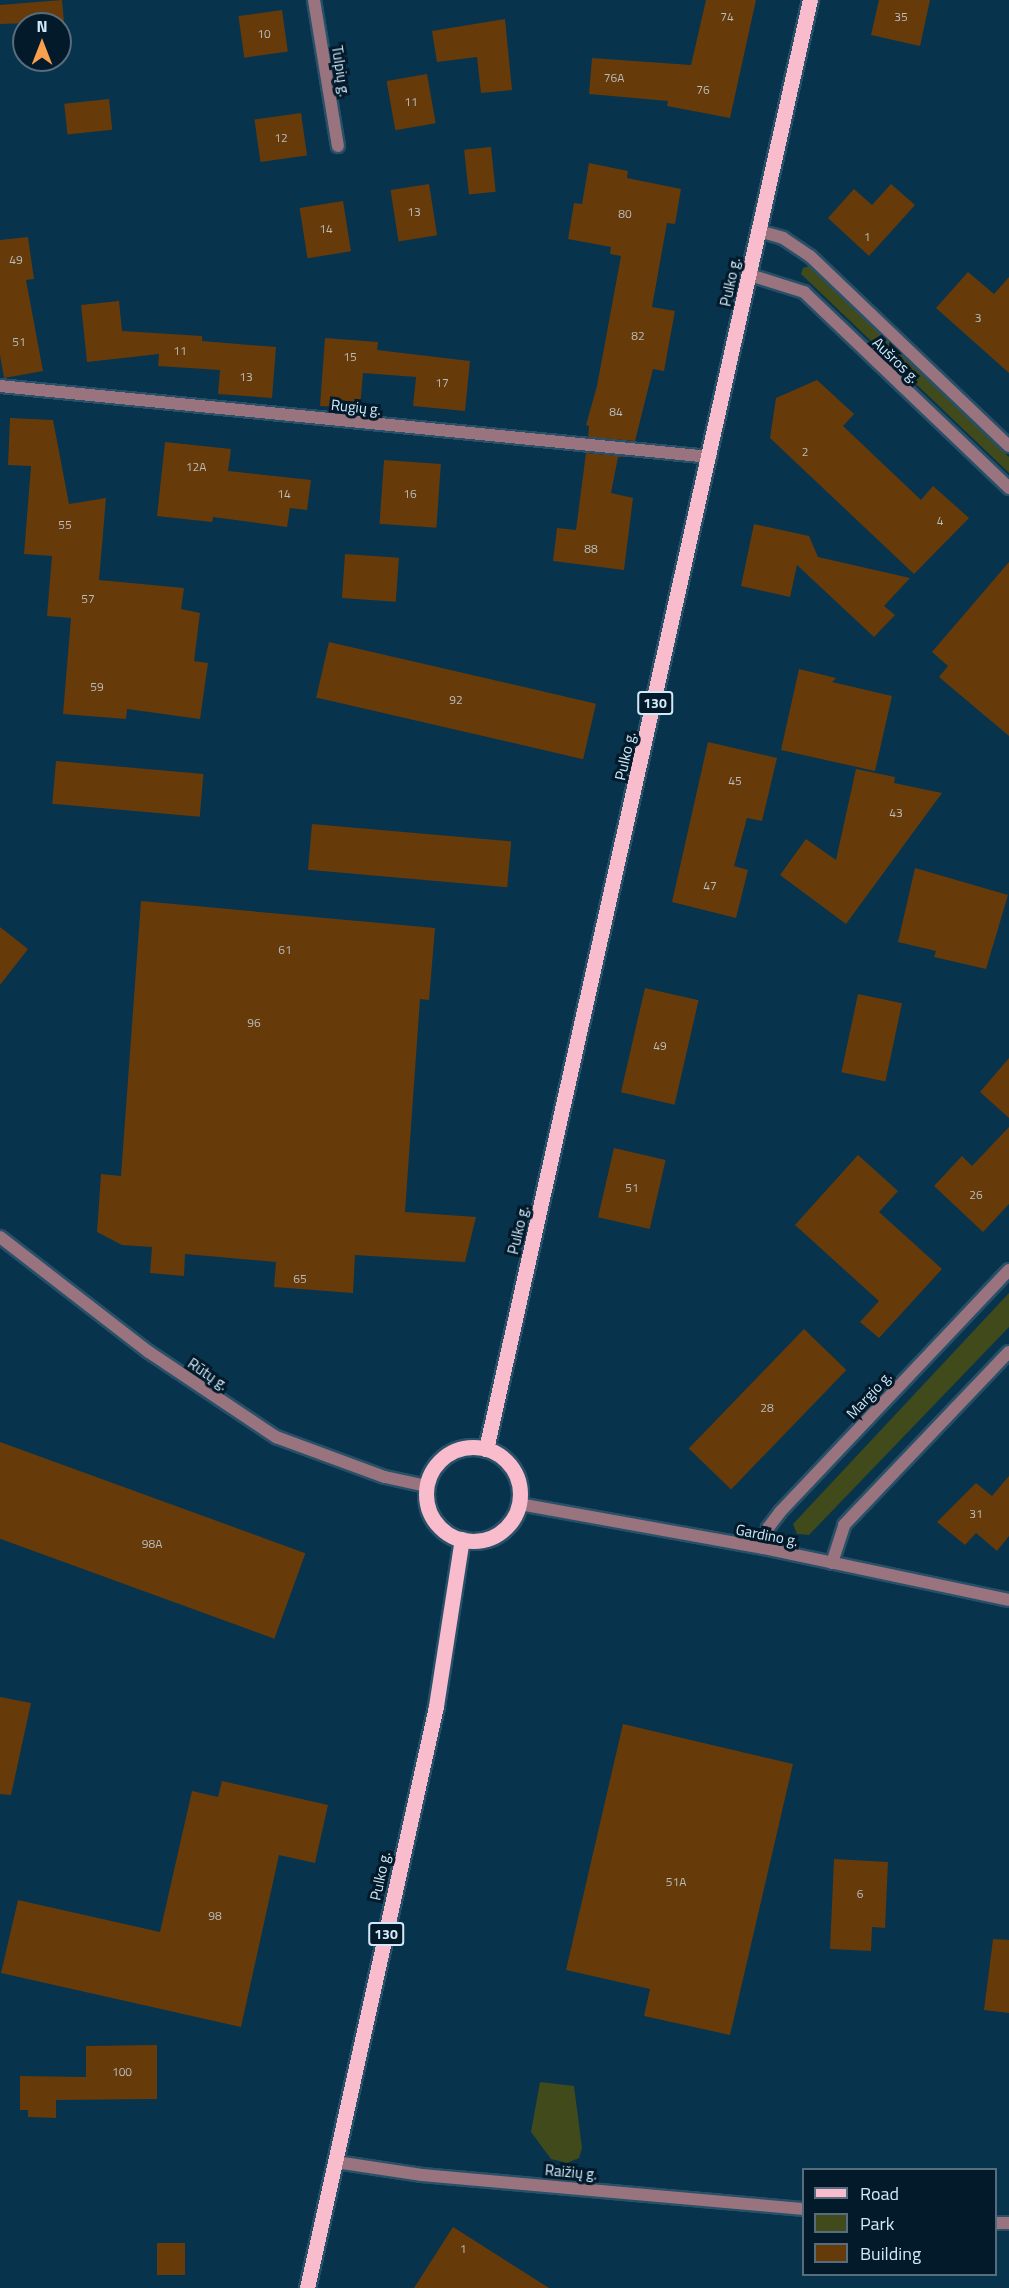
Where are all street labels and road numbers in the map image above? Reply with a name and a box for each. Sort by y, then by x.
street label: Tulpių g. [328,44,354,98]
street label: Pulko g. [716,256,744,308]
street label: Aušros g. [869,333,923,387]
street label: Rugių g. [330,395,382,419]
road number: 130 [637,692,673,714]
street label: Pulko g. [611,730,639,782]
street label: Pulko g. [504,1204,532,1256]
street label: Rūtų g. [184,1354,232,1394]
street label: Margio g. [843,1368,895,1422]
street label: Gardino g. [734,1520,800,1550]
street label: Pulko g. [366,1850,394,1902]
road number: 130 [368,1923,404,1945]
street label: Raižių g. [544,2161,598,2183]

